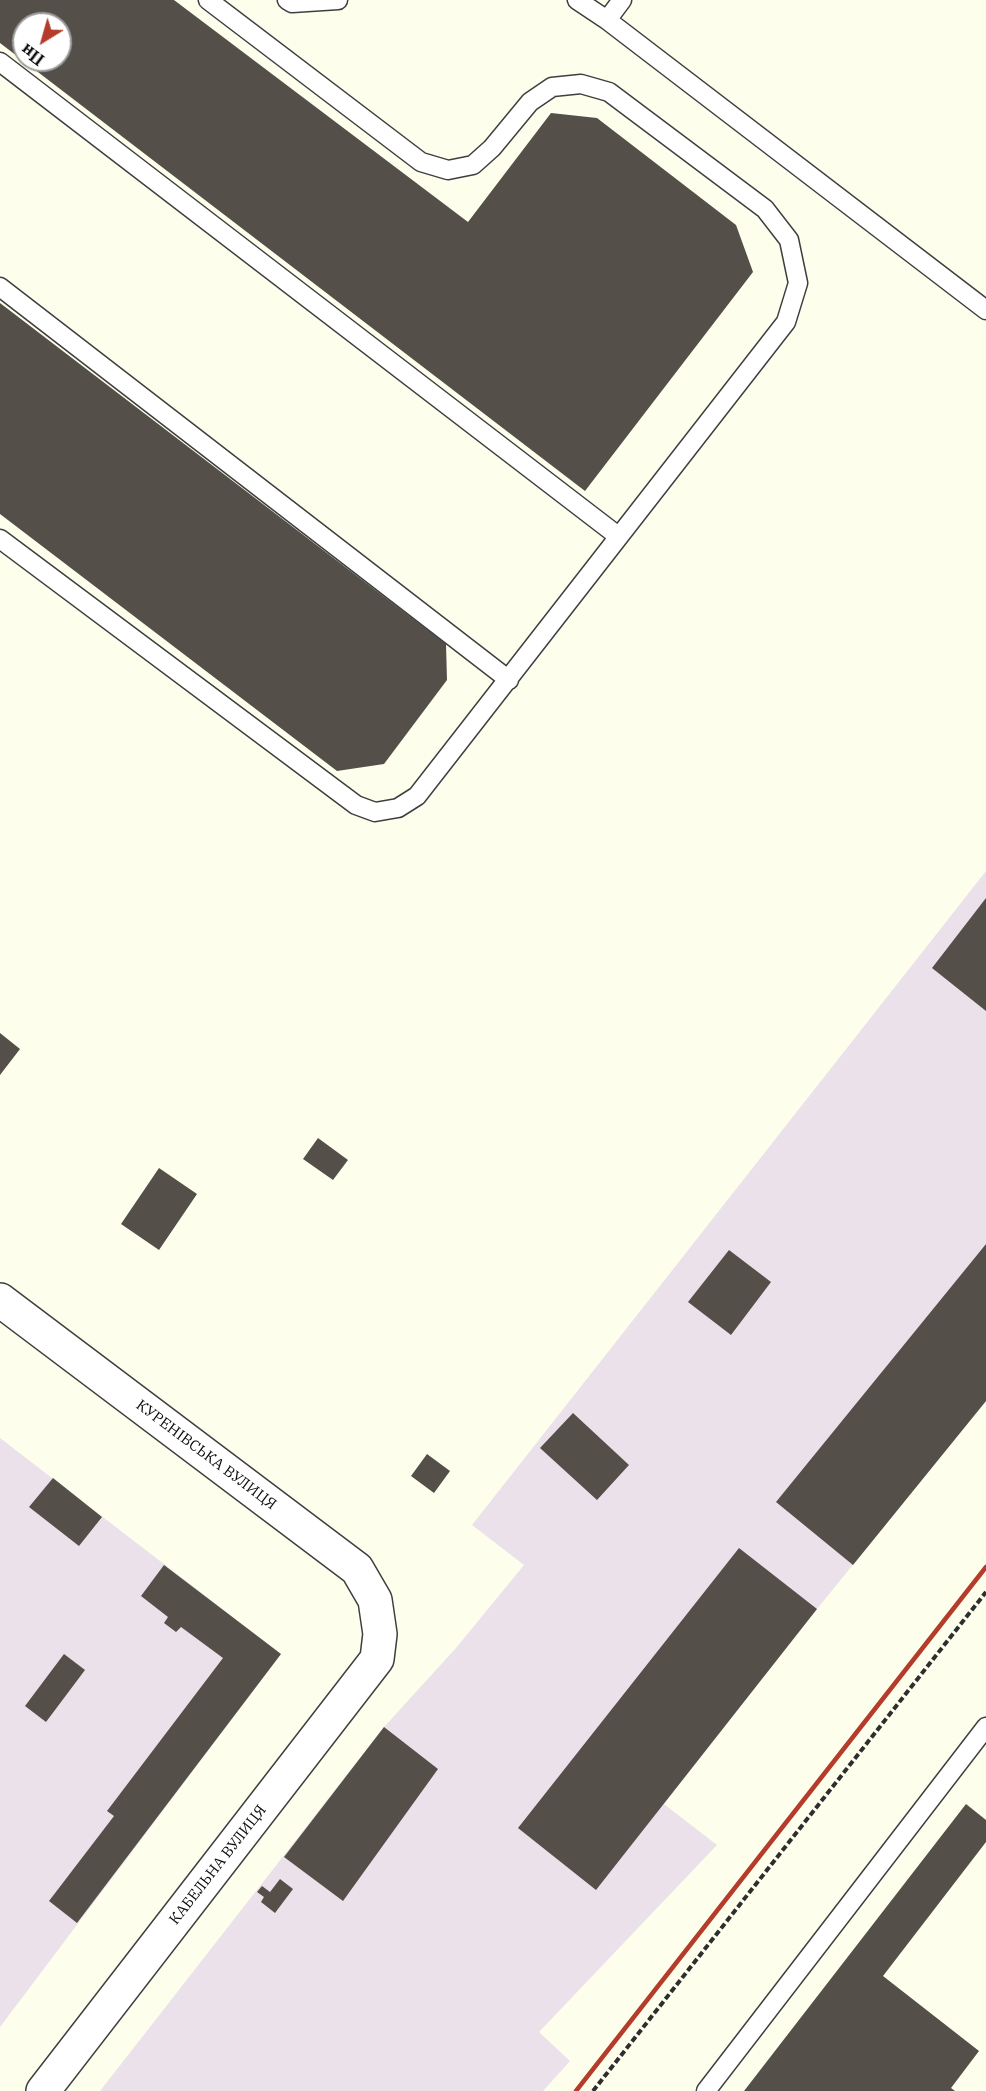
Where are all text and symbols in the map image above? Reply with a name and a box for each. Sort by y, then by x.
north arrow [12,12,72,72]
text: Пн [17,40,48,70]
street label: КУРЕНІВСЬКА ВУЛИЦЯ [132,1396,280,1514]
street label: КАБЕЛЬНА ВУЛИЦЯ [166,1802,270,1928]

